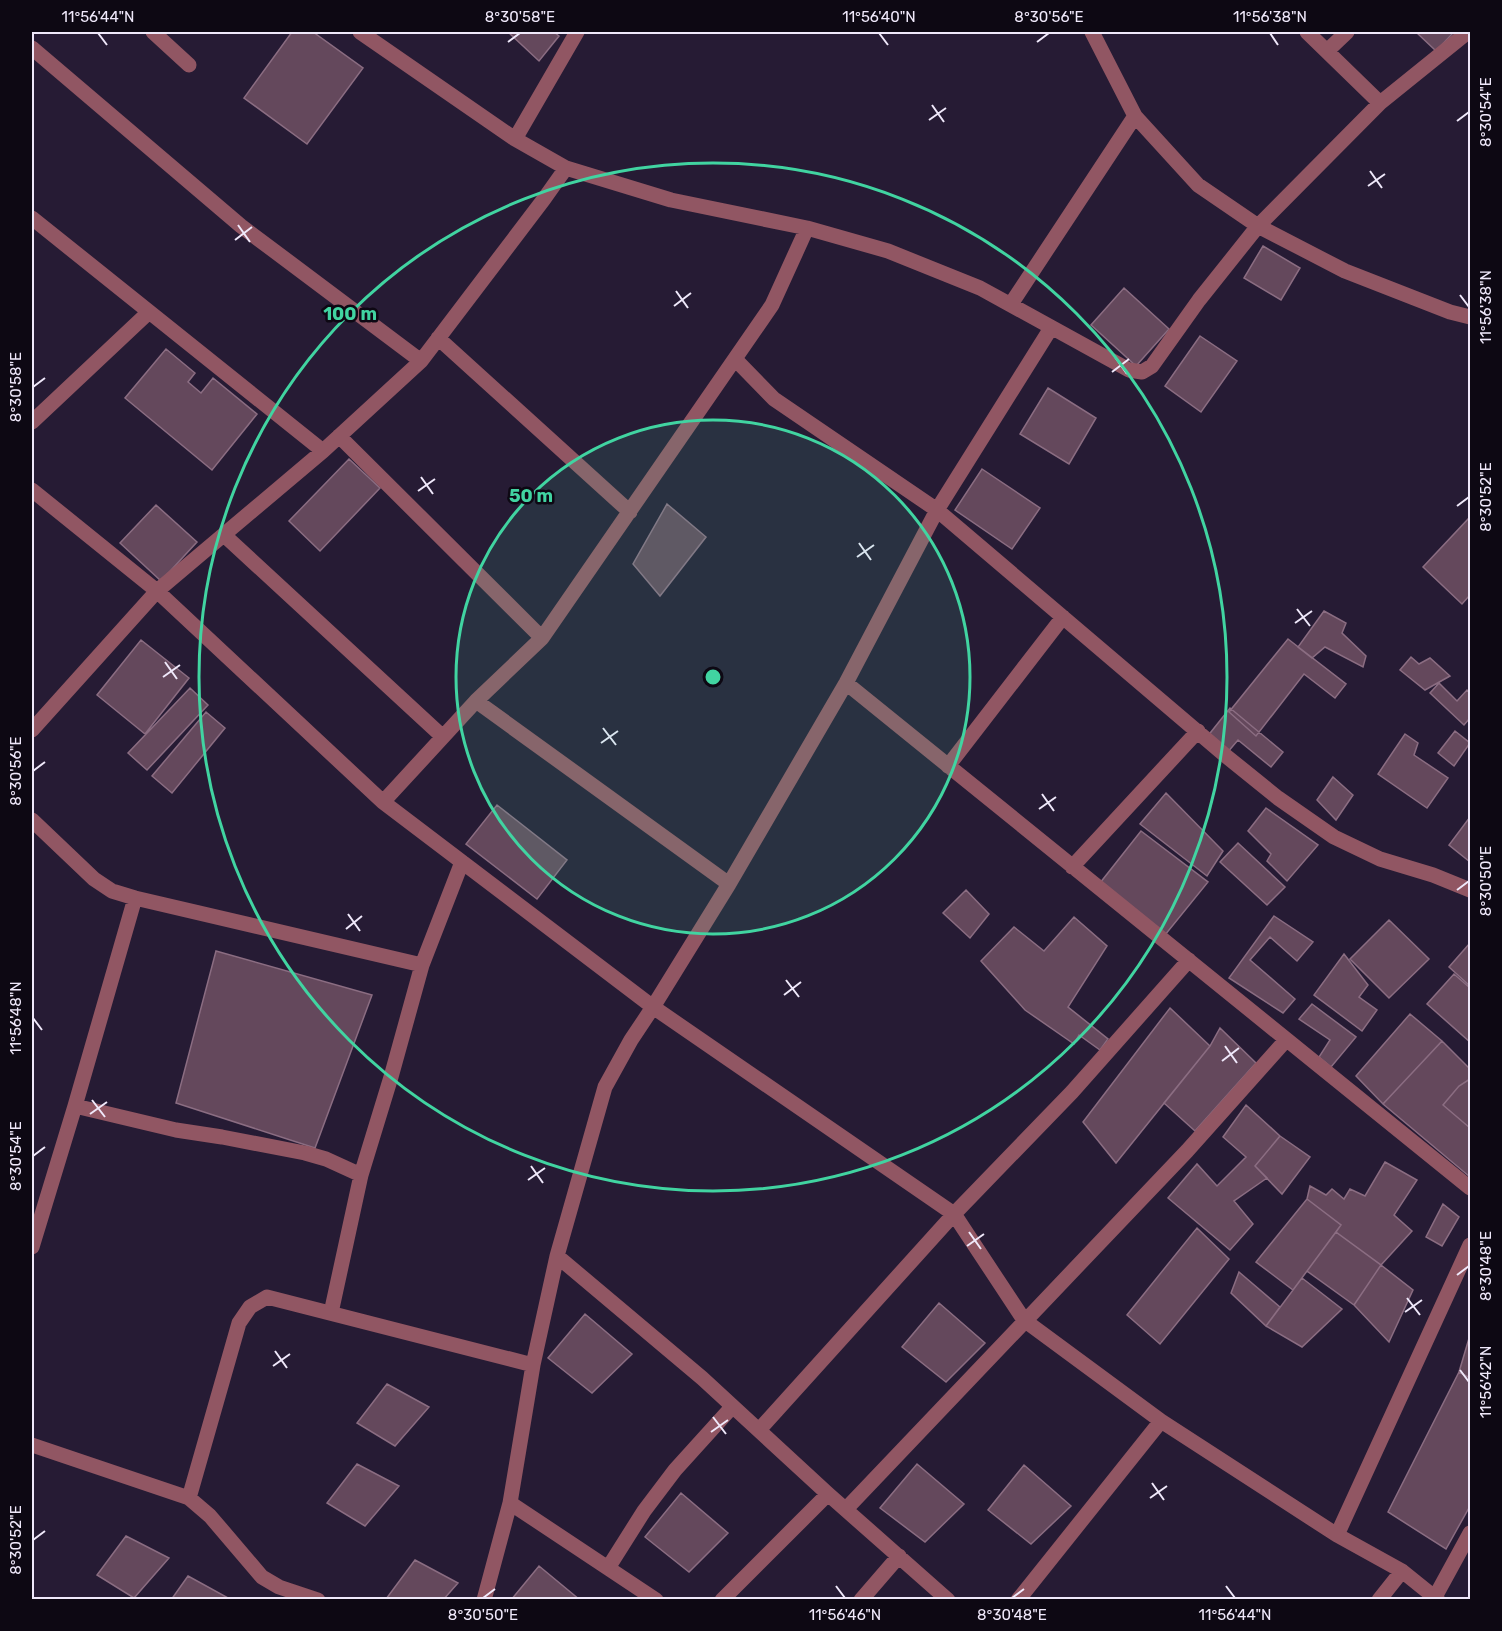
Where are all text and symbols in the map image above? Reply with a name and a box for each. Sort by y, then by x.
text: 11°56'44"N [62,8,134,26]
text: 8°30'58"E [485,8,555,26]
text: 11°56'40"N [842,8,916,26]
text: 8°30'56"E [1014,8,1084,26]
text: 11°56'38"N [1233,8,1307,26]
text: 8°30'54"E [1477,77,1495,147]
text: 11°56'38"N [1477,270,1495,344]
text: 100 m [323,303,377,325]
text: 8°30'58"E [7,352,25,422]
text: 8°30'52"E [1477,462,1495,532]
text: 50 m [509,485,553,507]
centre of rings [703,667,723,687]
text: 8°30'56"E [7,736,25,806]
text: 8°30'50"E [1477,846,1495,916]
text: 11°56'48"N [7,981,25,1055]
text: 8°30'54"E [7,1121,25,1191]
text: 8°30'48"E [1477,1231,1495,1301]
text: 11°56'42"N [1477,1346,1495,1418]
text: 8°30'52"E [7,1505,25,1575]
text: 8°30'50"E [448,1606,518,1624]
text: 11°56'46"N [809,1606,881,1624]
text: 8°30'48"E [977,1606,1047,1624]
text: 11°56'44"N [1199,1606,1271,1624]

